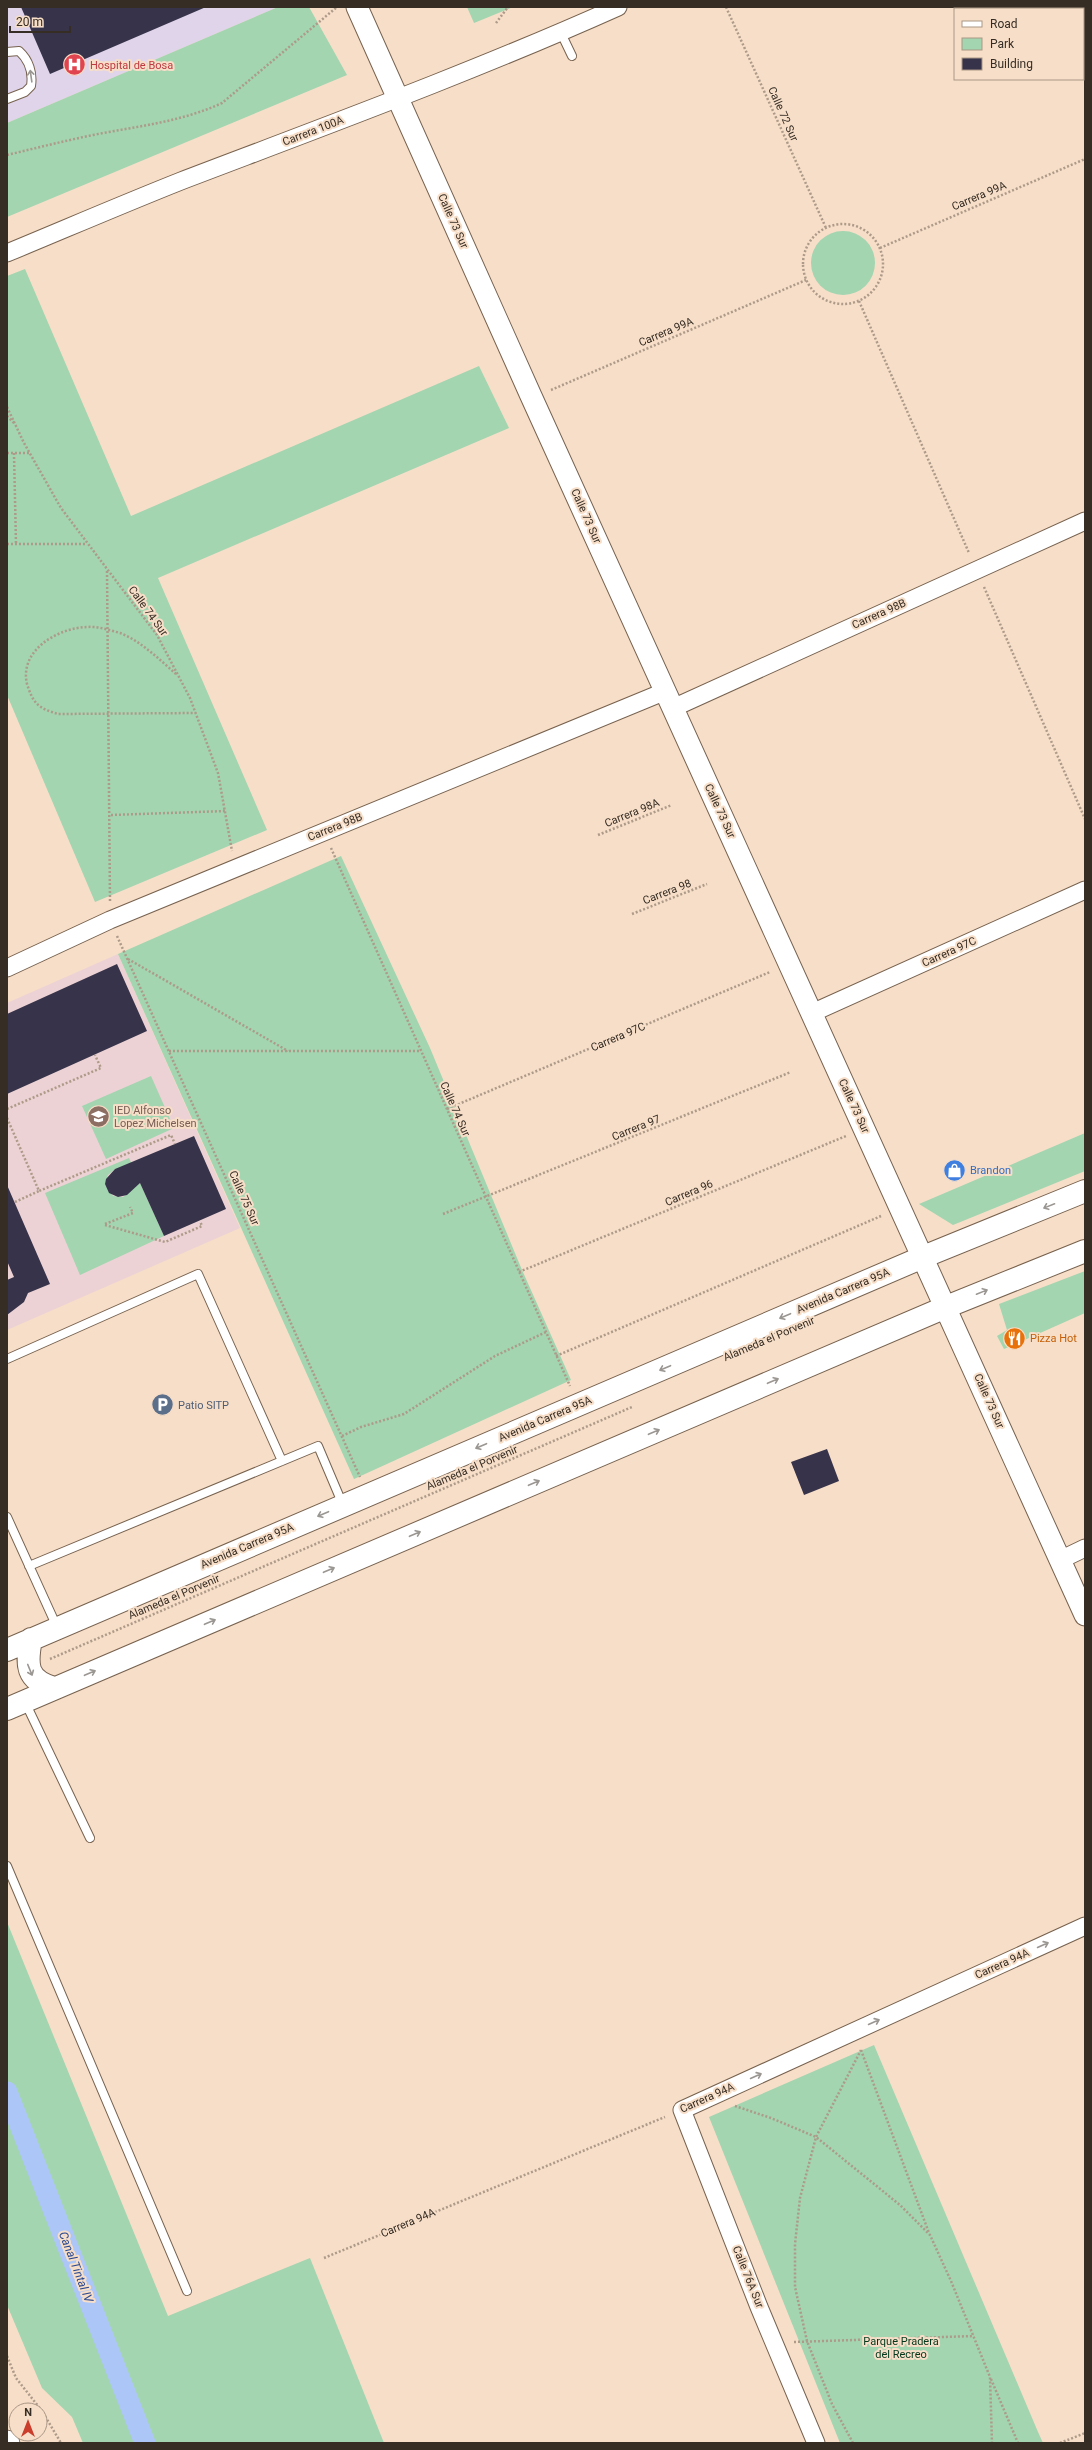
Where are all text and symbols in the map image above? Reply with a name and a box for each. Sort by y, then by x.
scale bar [10,8,70,34]
legend [954,8,1084,80]
text: 20 m [16,15,43,29]
text: Road [990,17,1018,31]
text: Park [990,37,1015,51]
hospital icon: Hospital de Bosa [62,52,88,78]
text: Building [990,57,1033,71]
place label: Hospital de Bosa [90,59,173,72]
one-way arrow [27,69,35,82]
street label: Calle 72 Sur [765,85,801,144]
street label: Carrera 100A [281,113,346,149]
street label: Carrera 99A [950,178,1009,213]
street label: Calle 73 Sur [435,192,471,251]
street label: Carrera 99A [637,314,696,349]
street label: Calle 73 Sur [568,487,604,546]
street label: Calle 74 Sur [126,584,171,639]
street label: Carrera 98B [850,596,908,632]
street label: Calle 73 Sur [702,782,738,840]
street label: Carrera 98A [603,796,662,830]
street label: Carrera 98B [306,810,364,844]
street label: Carrera 98 [641,877,693,907]
street label: Carrera 97C [920,934,978,970]
street label: Carrera 97C [589,1020,647,1054]
street label: Calle 73 Sur [836,1077,872,1135]
street label: Calle 74 Sur [437,1080,473,1139]
school or university icon: IED Alfonso Lopez Michelsen [86,1103,112,1129]
place label: IED Alfonso Lopez Michelsen [114,1104,197,1130]
street label: Carrera 97 [610,1112,662,1144]
shop icon: Brandon [942,1157,968,1183]
place label: Brandon [970,1164,1011,1177]
street label: Calle 75 Sur [226,1169,262,1228]
street label: Carrera 96 [663,1177,715,1209]
one-way arrow [1043,1203,1055,1210]
street label: Avenida Carrera 95A [795,1265,892,1316]
one-way arrow [976,1288,988,1296]
one-way arrow [779,1313,791,1321]
street label: Alameda el Porvenir [721,1314,817,1364]
restaurant icon: Pizza Hot [1001,1325,1027,1351]
place label: Pizza Hot [1030,1332,1077,1345]
one-way arrow [659,1364,671,1372]
street label: Calle 73 Sur [971,1372,1007,1431]
one-way arrow [767,1376,779,1384]
parking icon: Patio SITP [150,1392,176,1418]
street label: Avenida Carrera 95A [497,1393,594,1444]
place label: Patio SITP [178,1399,229,1412]
one-way arrow [647,1427,659,1435]
street label: Alameda el Porvenir [424,1443,520,1493]
one-way arrow [475,1443,487,1450]
one-way arrow [528,1478,540,1486]
one-way arrow [317,1510,329,1518]
street label: Avenida Carrera 95A [199,1520,296,1571]
one-way arrow [408,1529,420,1537]
one-way arrow [323,1566,335,1574]
street label: Alameda el Porvenir [126,1572,222,1622]
one-way arrow [203,1618,215,1625]
one-way arrow [27,1664,35,1676]
one-way arrow [84,1669,96,1676]
one-way arrow [1037,1941,1049,1948]
street label: Carrera 94A [973,1946,1032,1982]
one-way arrow [868,2018,880,2025]
one-way arrow [749,2072,761,2079]
street label: Carrera 94A [678,2080,737,2116]
street label: Carrera 94A [379,2205,438,2240]
water label: Canal Tintal IV [56,2230,97,2306]
street label: Calle 76A Sur [730,2244,766,2310]
park label: Parque Pradera del Recreo [863,2335,939,2361]
north arrow [8,2402,48,2442]
text: N [24,2406,32,2419]

